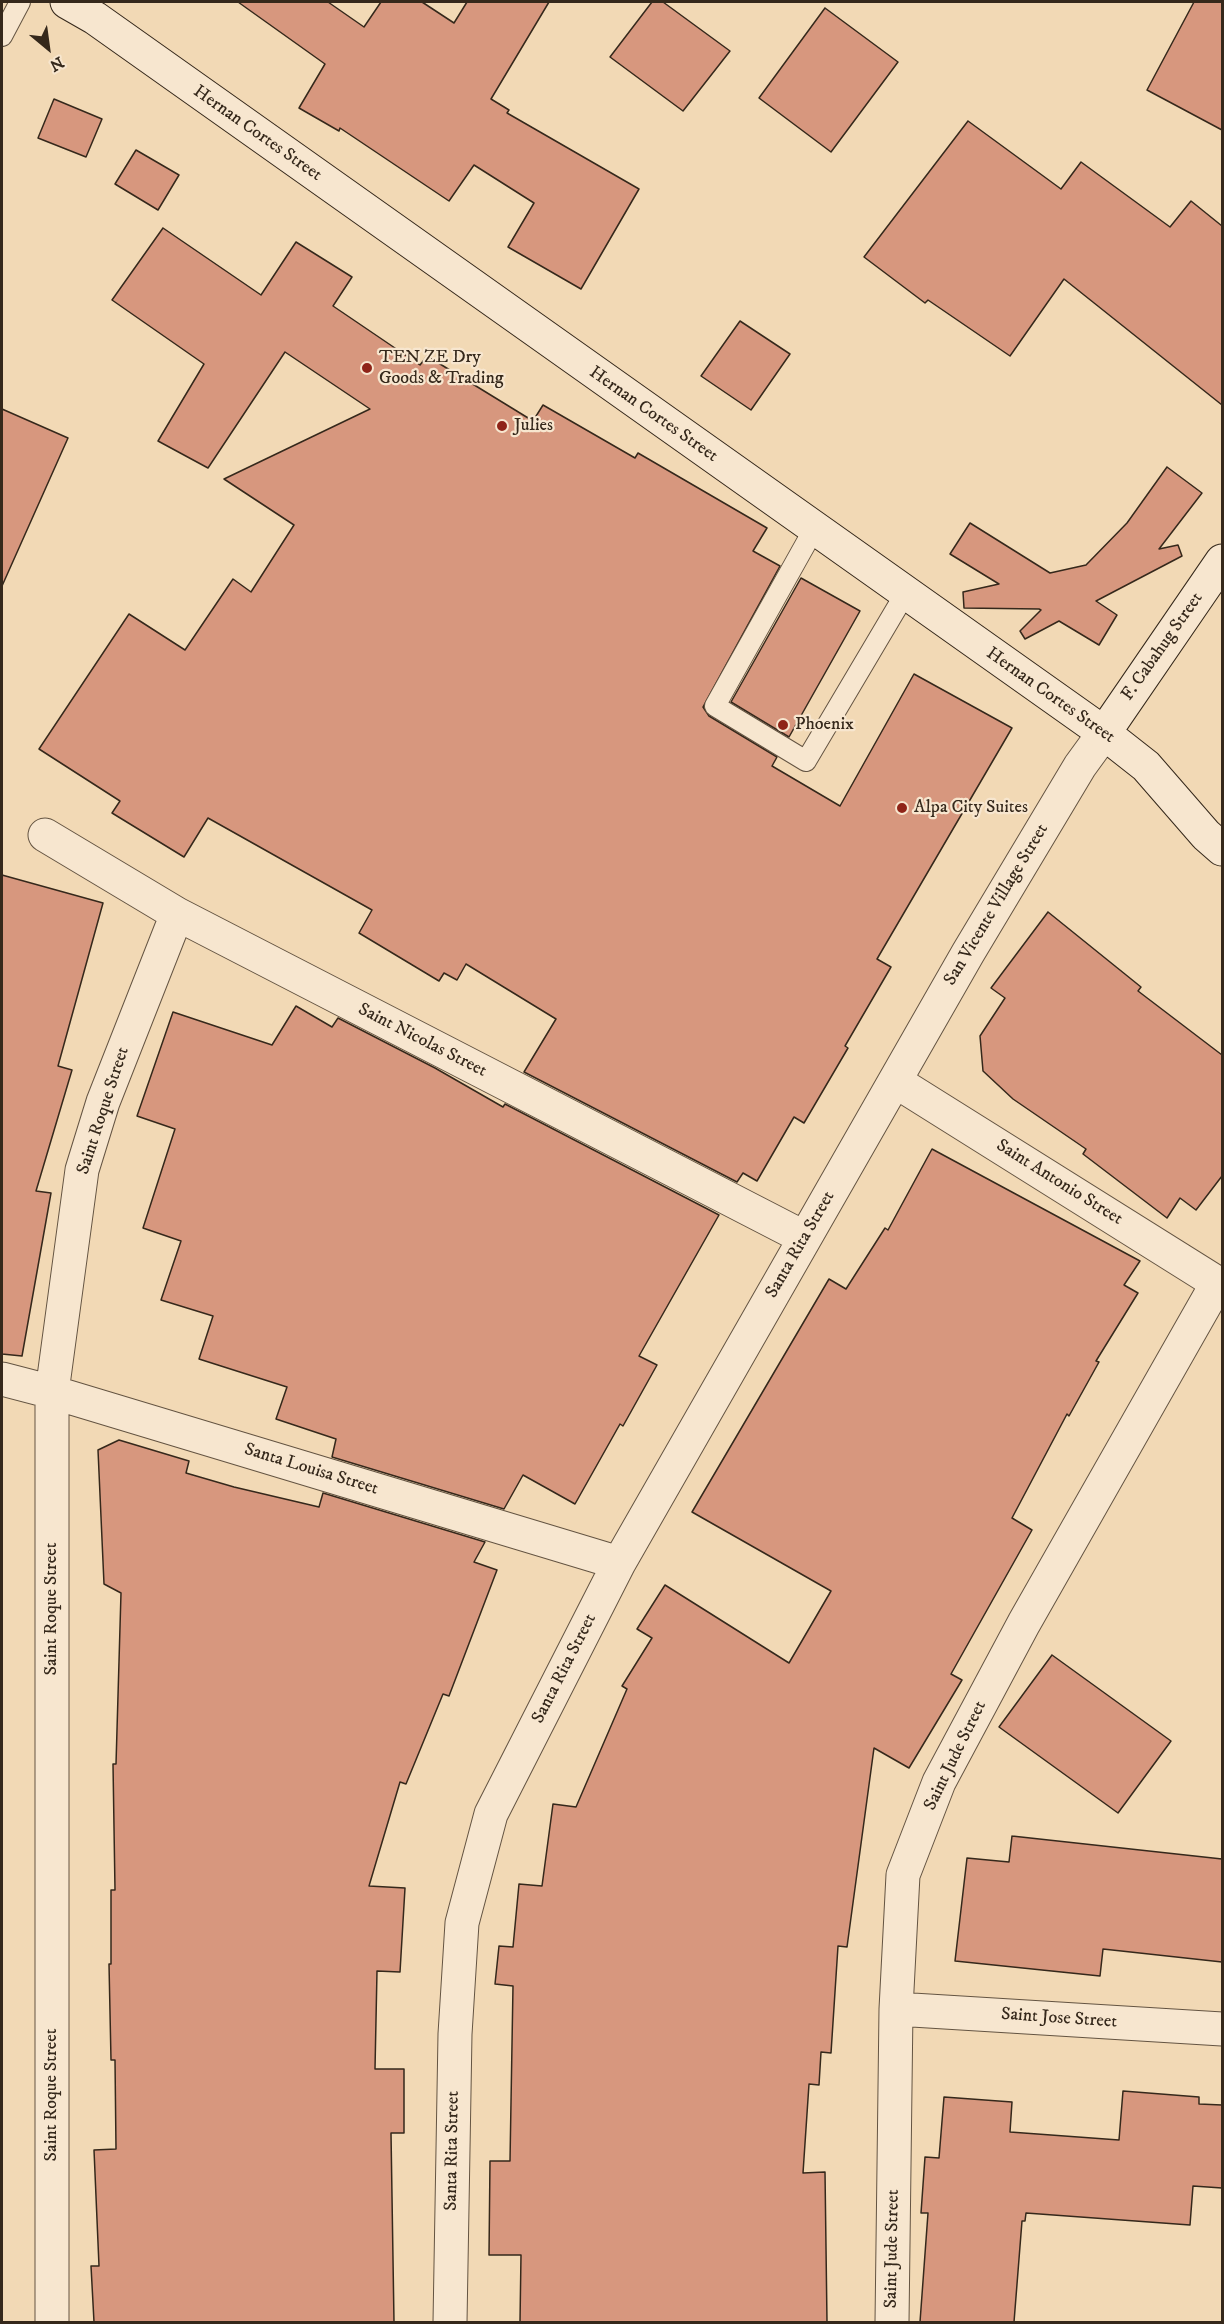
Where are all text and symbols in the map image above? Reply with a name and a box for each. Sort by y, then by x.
north arrow [18,18,78,78]
text: N [46,52,67,76]
street label: Hernan Cortes Street [188,81,326,187]
place label: TEN ZE Dry Goods & Trading [379,347,504,389]
marker: TEN ZE Dry Goods & Trading [360,361,374,375]
street label: Hernan Cortes Street [584,362,722,468]
place label: Julies [514,415,553,437]
marker: Julies [495,419,509,433]
street label: F. Cabahug Street [1118,589,1208,705]
street label: Hernan Cortes Street [981,643,1119,749]
place label: Phoenix [795,714,854,736]
marker: Phoenix [776,718,790,732]
place label: Alpa City Suites [914,797,1028,819]
marker: Alpa City Suites [895,801,909,815]
street label: San Vicente Village Street [940,820,1054,990]
street label: Saint Nicolas Street [354,999,490,1083]
street label: Saint Roque Street [73,1045,135,1177]
street label: Saint Antonio Street [992,1135,1126,1231]
street label: Santa Rita Street [762,1188,840,1302]
street label: Santa Louisa Street [241,1439,381,1501]
street label: Saint Roque Street [41,1543,63,1675]
street label: Santa Rita Street [528,1611,602,1727]
street label: Saint Jude Street [920,1698,992,1814]
street label: Saint Jose Street [1000,2004,1118,2034]
street label: Saint Roque Street [41,2029,63,2161]
street label: Santa Rita Street [441,2091,465,2211]
street label: Saint Jude Street [881,2189,905,2309]

